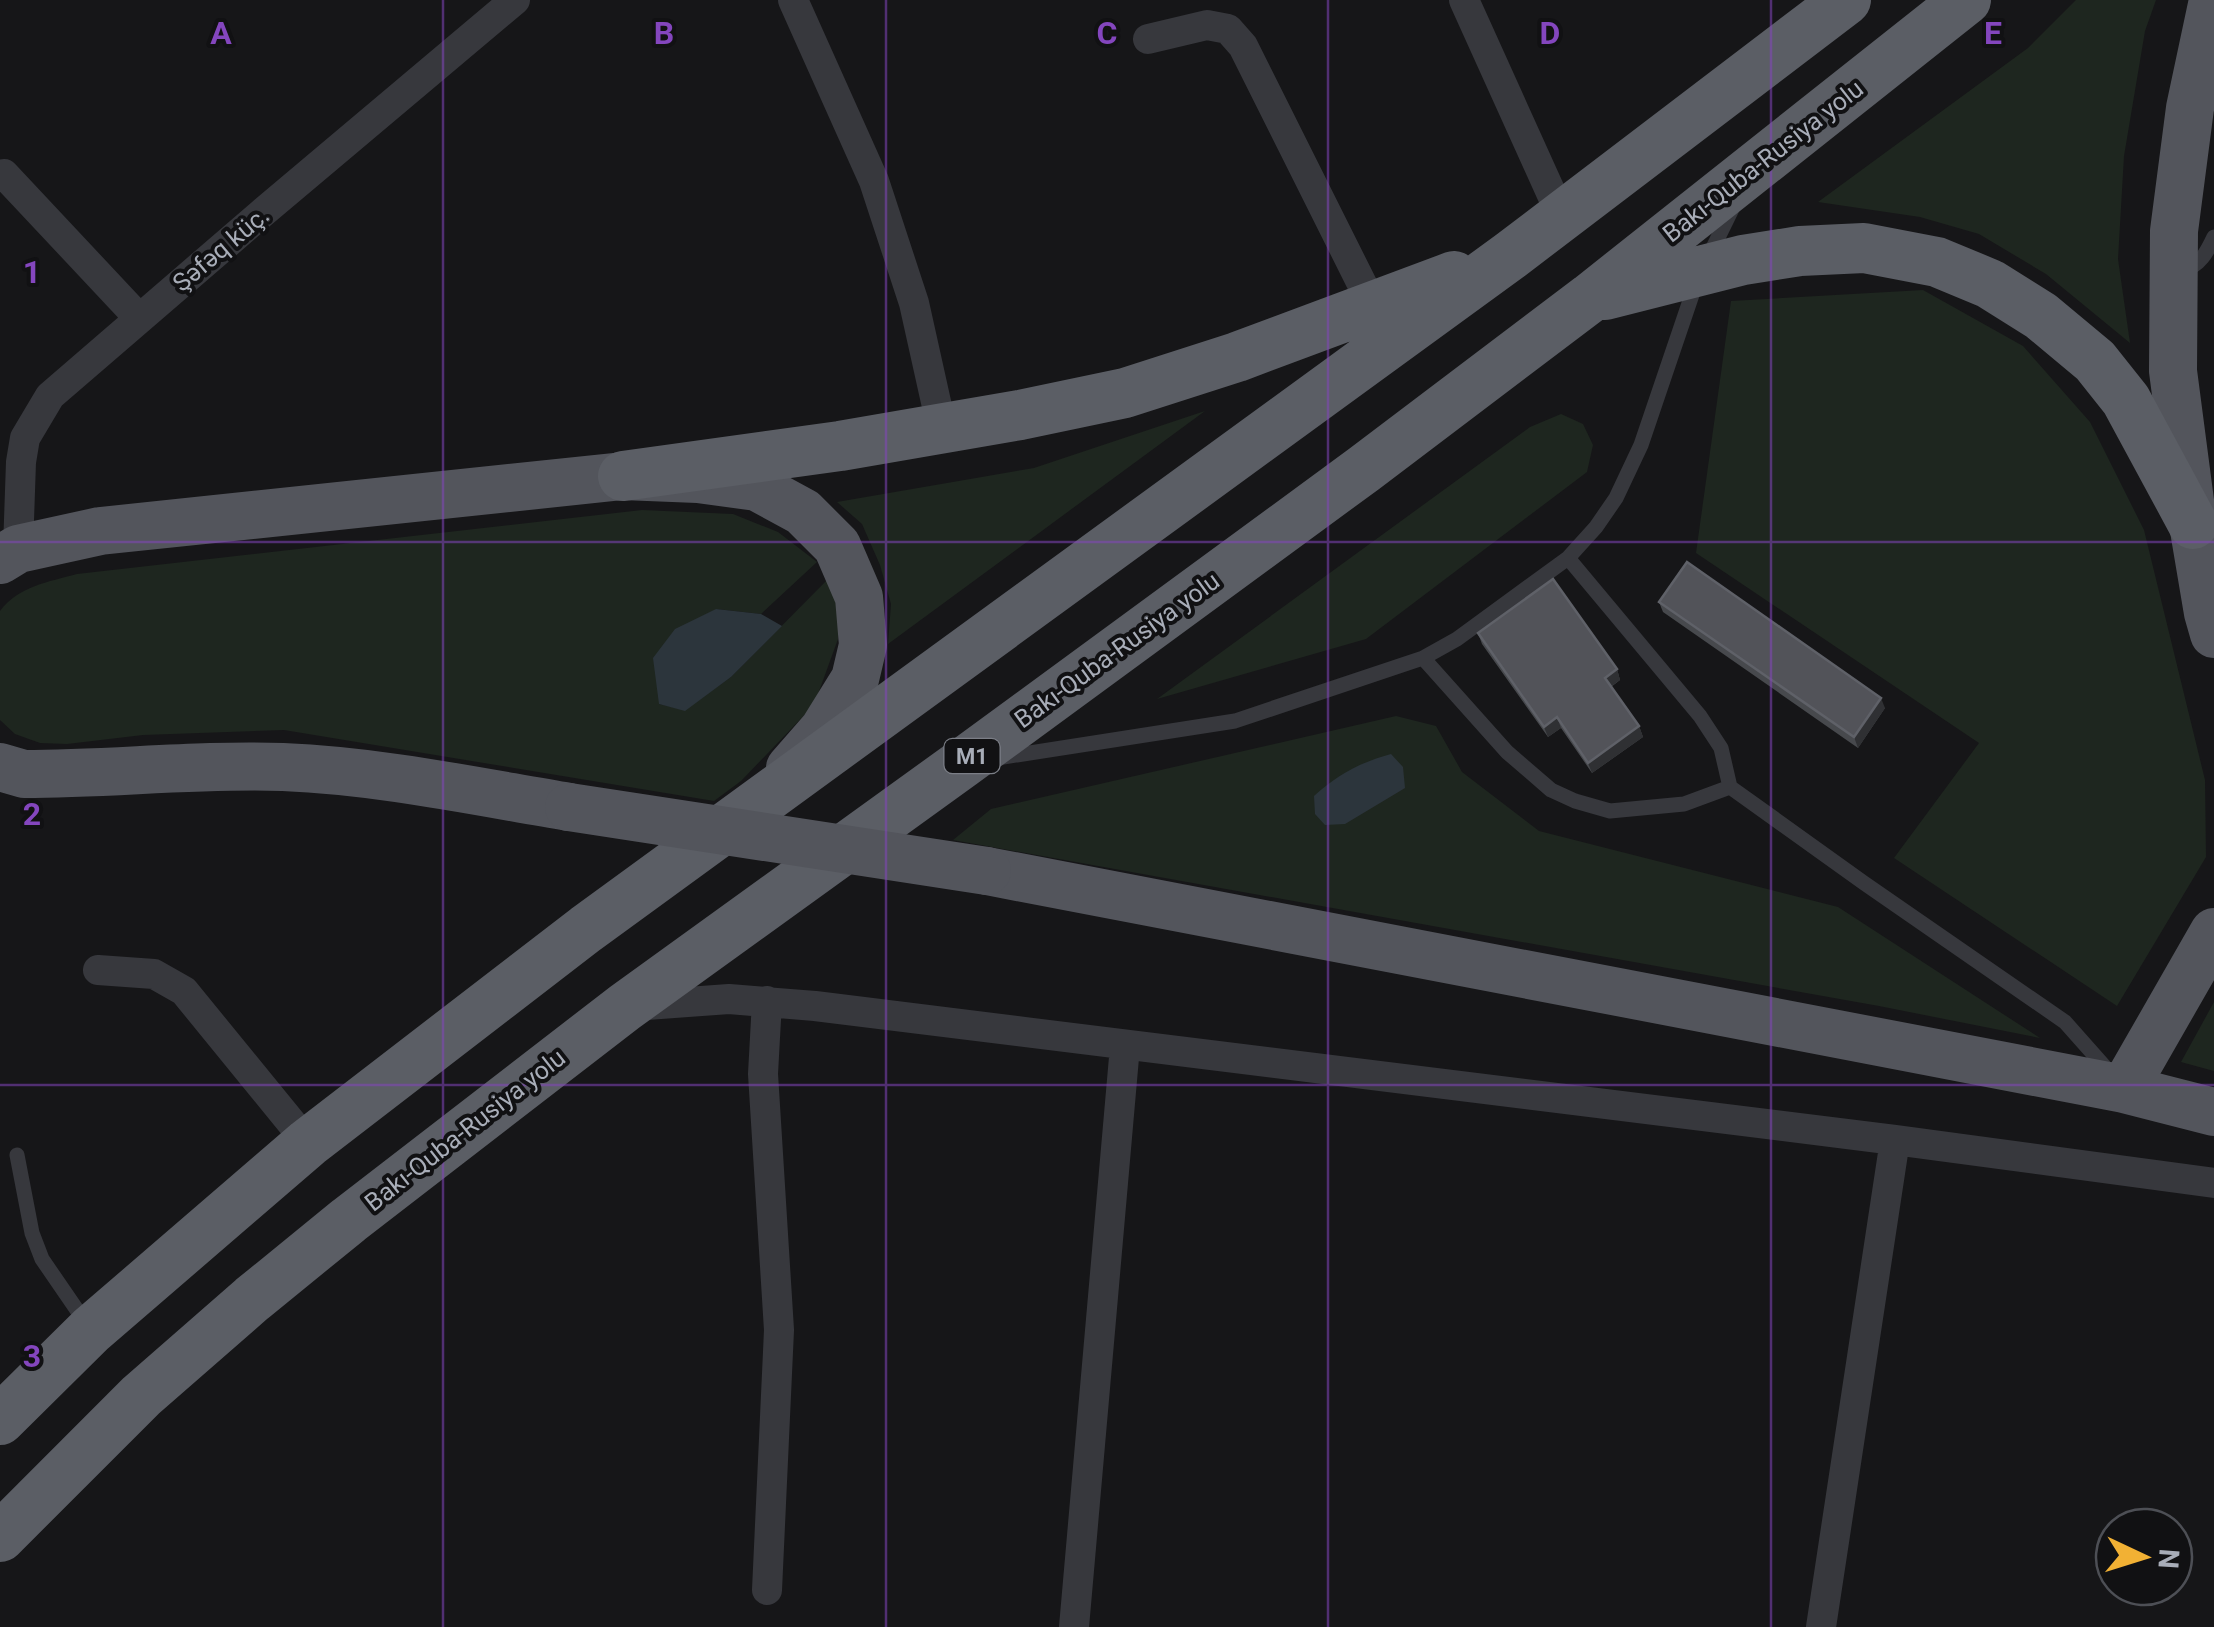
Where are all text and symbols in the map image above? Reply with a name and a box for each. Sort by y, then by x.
text: A [210,14,232,52]
text: B [654,14,674,52]
text: C [1097,14,1117,52]
text: D [1540,14,1560,52]
text: E [1984,14,2002,52]
street label: Bakı-Quba-Rusiya yolu [1657,74,1869,248]
street label: Şəfəq küç. [167,200,275,298]
text: 1 [23,253,41,291]
street label: Bakı-Quba-Rusiya yolu [1009,566,1225,734]
road number: M1 [944,739,1000,773]
text: 2 [23,795,41,833]
street label: Bakı-Quba-Rusiya yolu [359,1043,571,1217]
text: 3 [23,1337,41,1375]
north arrow [2094,1507,2194,1607]
text: N [2151,1548,2186,1570]

